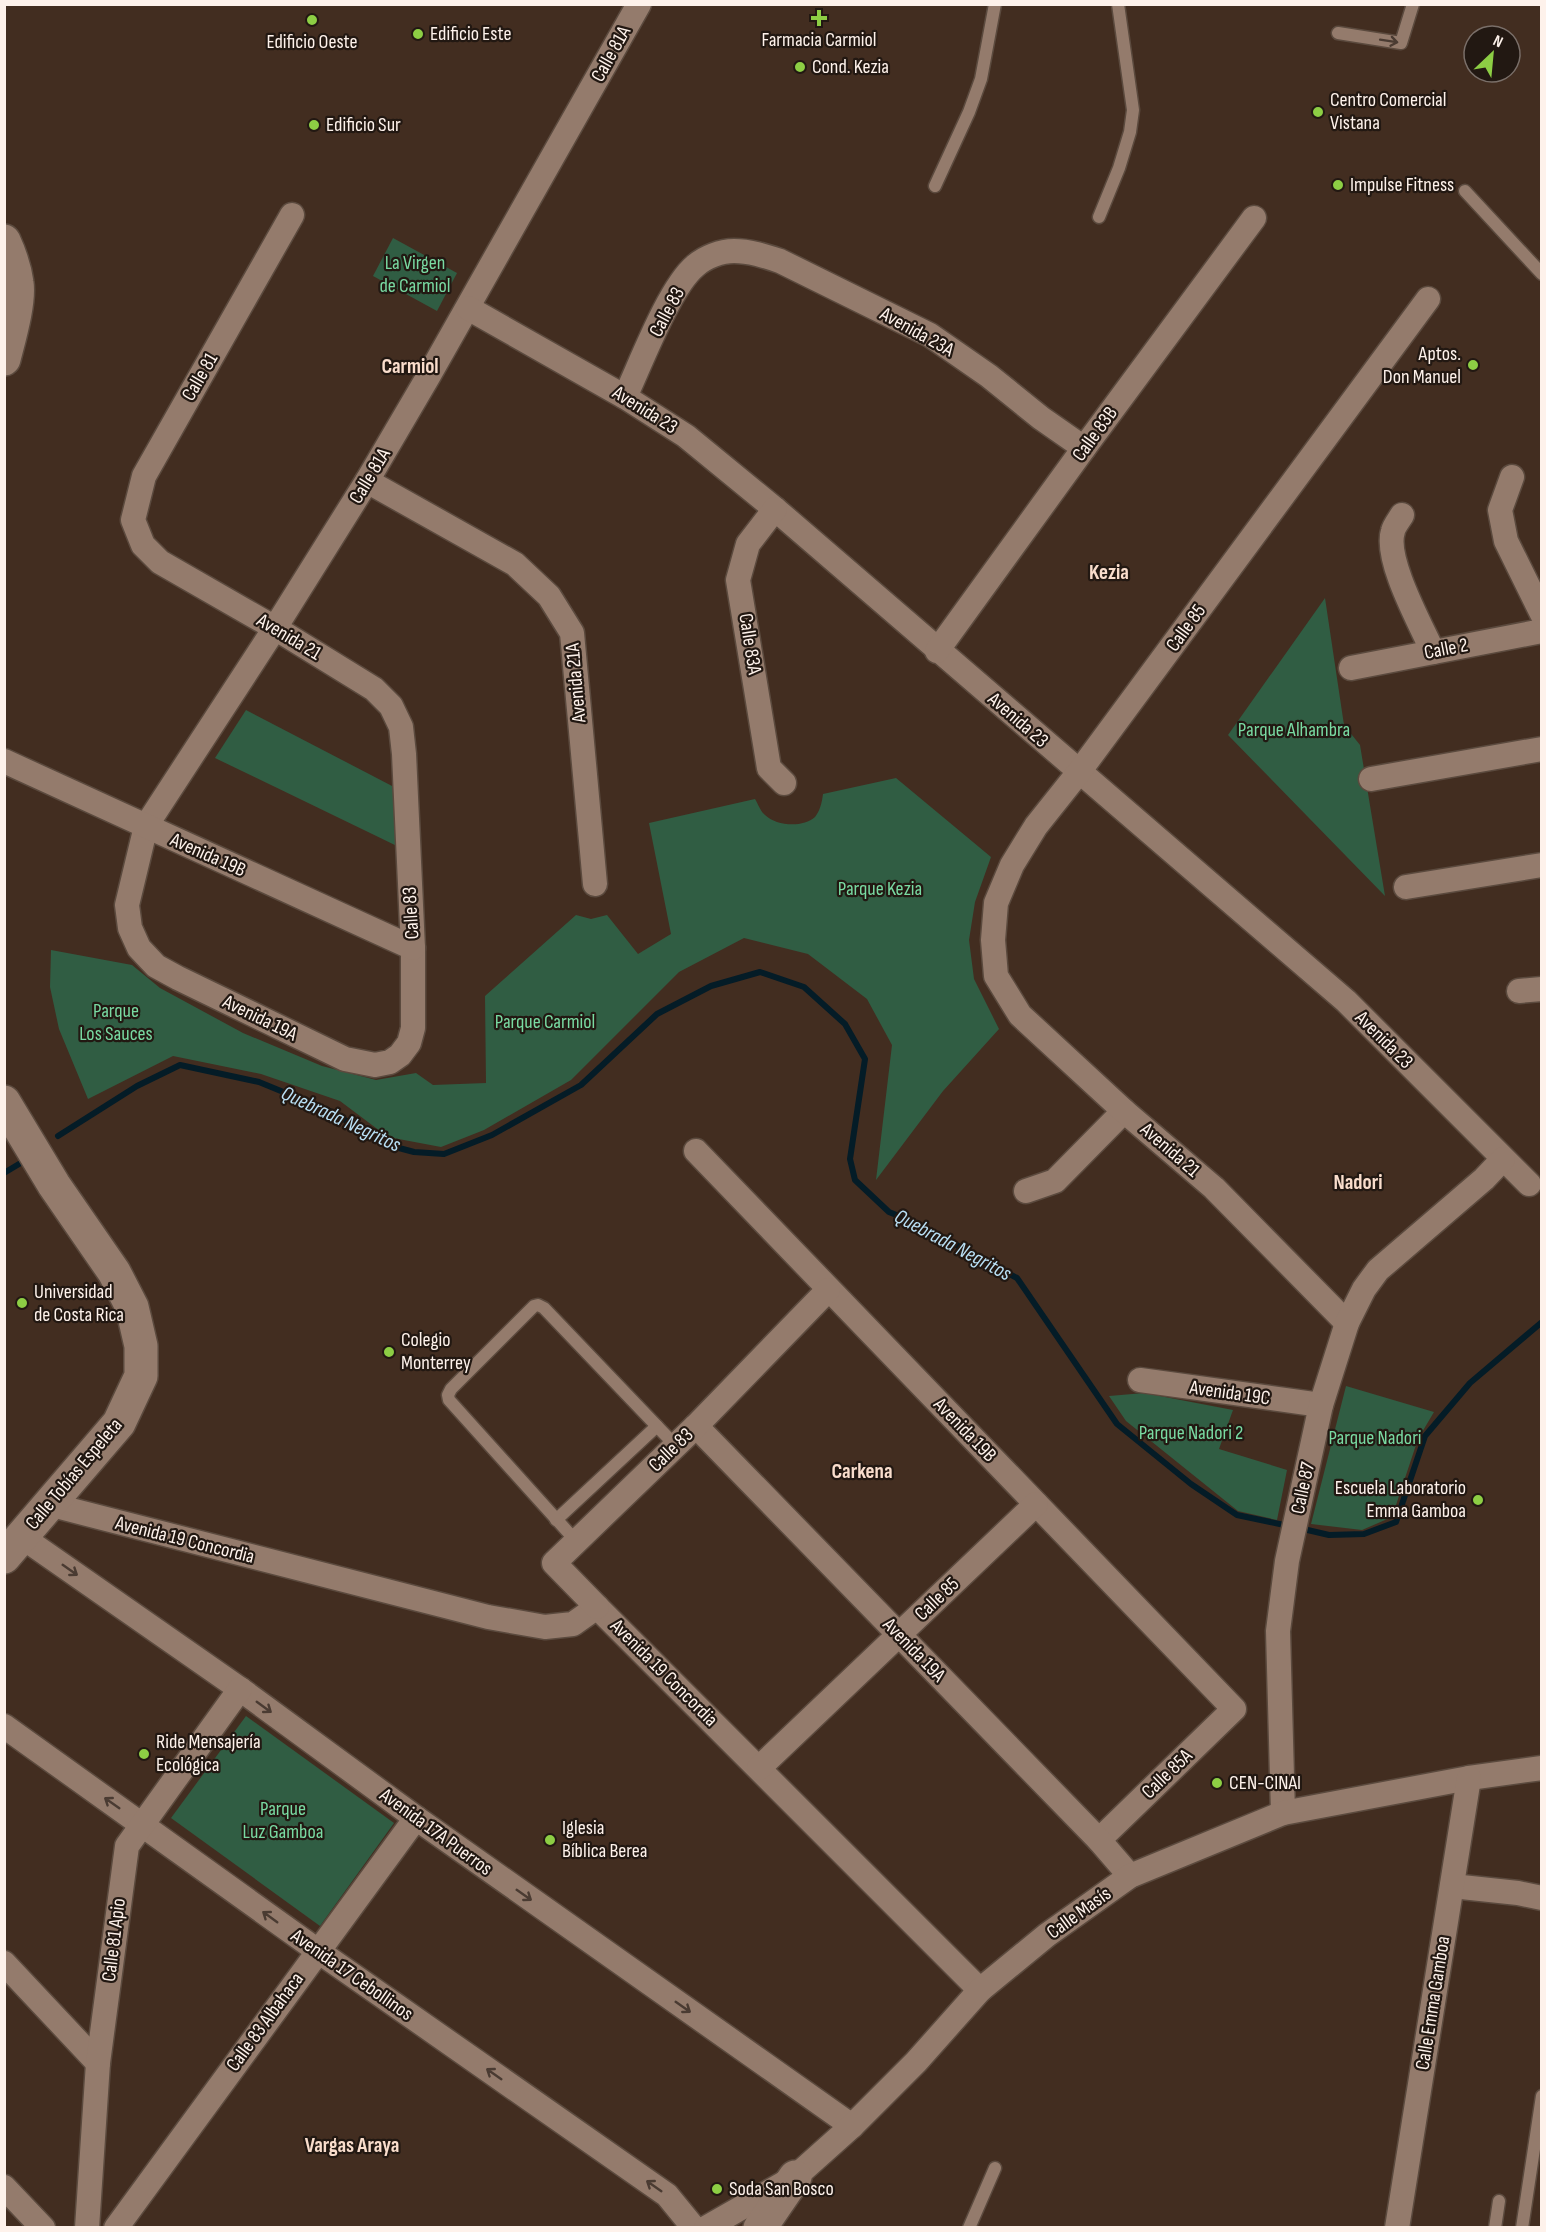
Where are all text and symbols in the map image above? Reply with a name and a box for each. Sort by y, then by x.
marker: Farmacia Carmiol [812,11,826,25]
marker: Edificio Oeste [305,13,319,27]
street label: Calle 81A [586,21,636,86]
place label: Edificio Este [430,22,512,46]
north arrow [1462,24,1522,84]
marker: Edificio Este [411,27,425,41]
place label: Farmacia Carmiol [761,28,877,52]
place label: Edificio Oeste [266,30,358,54]
text: N [1490,31,1506,52]
one-way arrow [1379,36,1399,47]
place label: Cond. Kezia [812,55,889,79]
marker: Cond. Kezia [793,60,807,74]
place label: Centro Comercial Vistana [1330,88,1447,135]
marker: Centro Comercial Vistana [1311,105,1325,119]
place label: Edificio Sur [326,113,401,137]
marker: Edificio Sur [307,118,321,132]
place label: Impulse Fitness [1350,173,1454,197]
marker: Impulse Fitness [1331,178,1345,192]
park label: La Virgen de Carmiol [380,251,450,298]
street label: Calle 83 [644,283,690,341]
street label: Avenida 23A [875,301,958,362]
place label: Aptos. Don Manuel [1383,342,1461,389]
street label: Calle 81 [177,349,223,405]
district label: Carmiol [381,354,439,379]
marker: Aptos. Don Manuel [1466,358,1480,372]
street label: Avenida 23 [607,380,682,439]
street label: Calle 83B [1067,402,1123,466]
street label: Calle 81A [344,444,396,508]
district label: Kezia [1089,560,1129,585]
street label: Calle 85 [1161,600,1211,656]
street label: Avenida 21 [252,608,326,666]
street label: Calle 83A [733,612,767,677]
street label: Calle 2 [1422,633,1470,665]
street label: Avenida 21A [561,642,592,725]
street label: Avenida 23 [982,687,1053,753]
park label: Parque Alhambra [1238,718,1350,742]
street label: Avenida 19B [166,827,250,882]
park label: Parque Kezia [838,877,922,901]
street label: Calle 83 [398,886,424,940]
street label: Avenida 19A [218,989,302,1046]
park label: Parque Los Sauces [79,999,153,1046]
street label: Avenida 23 [1349,1005,1418,1074]
park label: Parque Carmiol [495,1010,595,1034]
water label: Quebrada Negritos [277,1080,405,1158]
street label: Avenida 21 [1135,1117,1205,1182]
district label: Nadori [1334,1170,1382,1195]
water label: Quebrada Negritos [890,1204,1016,1287]
place label: Universidad de Costa Rica [34,1280,124,1327]
marker: Universidad de Costa Rica [15,1296,29,1310]
place label: Colegio Monterrey [401,1328,471,1375]
marker: Colegio Monterrey [382,1345,396,1359]
street label: Avenida 19C [1187,1375,1272,1411]
street label: Avenida 19B [928,1392,1002,1467]
street label: Calle Tobías Espeleta [20,1413,128,1535]
park label: Parque Nadori 2 [1139,1421,1243,1445]
street label: Calle 83 [644,1423,698,1477]
park label: Parque Nadori [1328,1426,1422,1450]
district label: Carkena [831,1459,893,1484]
street label: Calle 87 [1286,1460,1320,1516]
place label: Escuela Laboratorio Emma Gamboa [1335,1476,1466,1523]
marker: Escuela Laboratorio Emma Gamboa [1471,1493,1485,1507]
street label: Avenida 19 Concordia [112,1511,257,1569]
one-way arrow [61,1564,77,1576]
street label: Calle 85 [910,1572,964,1626]
street label: Avenida 19A [877,1612,951,1687]
street label: Avenida 19 Concordia [605,1614,723,1732]
one-way arrow [255,1700,271,1713]
place label: Ride Mensajería Ecológica [156,1730,261,1777]
street label: Calle 85A [1137,1744,1198,1804]
marker: Ride Mensajería Ecológica [137,1747,151,1761]
place label: CEN-CINAI [1229,1771,1301,1795]
marker: CEN-CINAI [1210,1776,1224,1790]
street label: Avenida 17A Puerros [374,1783,497,1881]
one-way arrow [105,1797,121,1809]
park label: Parque Luz Gamboa [243,1797,323,1844]
place label: Iglesia Bíblica Berea [562,1816,648,1863]
marker: Iglesia Bíblica Berea [543,1833,557,1847]
street label: Calle Masís [1042,1882,1116,1944]
one-way arrow [515,1889,531,1901]
street label: Calle 81 Apio [97,1897,131,1983]
one-way arrow [263,1911,279,1923]
street label: Avenida 17 Cebollinos [286,1923,418,2026]
street label: Calle Emma Gamboa [1411,1934,1455,2072]
street label: Calle 83 Albahaca [221,1968,309,2076]
one-way arrow [674,2001,690,2013]
one-way arrow [486,2068,502,2080]
district label: Vargas Araya [305,2133,399,2158]
place label: Soda San Bosco [729,2177,834,2201]
one-way arrow [646,2180,662,2192]
marker: Soda San Bosco [710,2182,724,2196]

